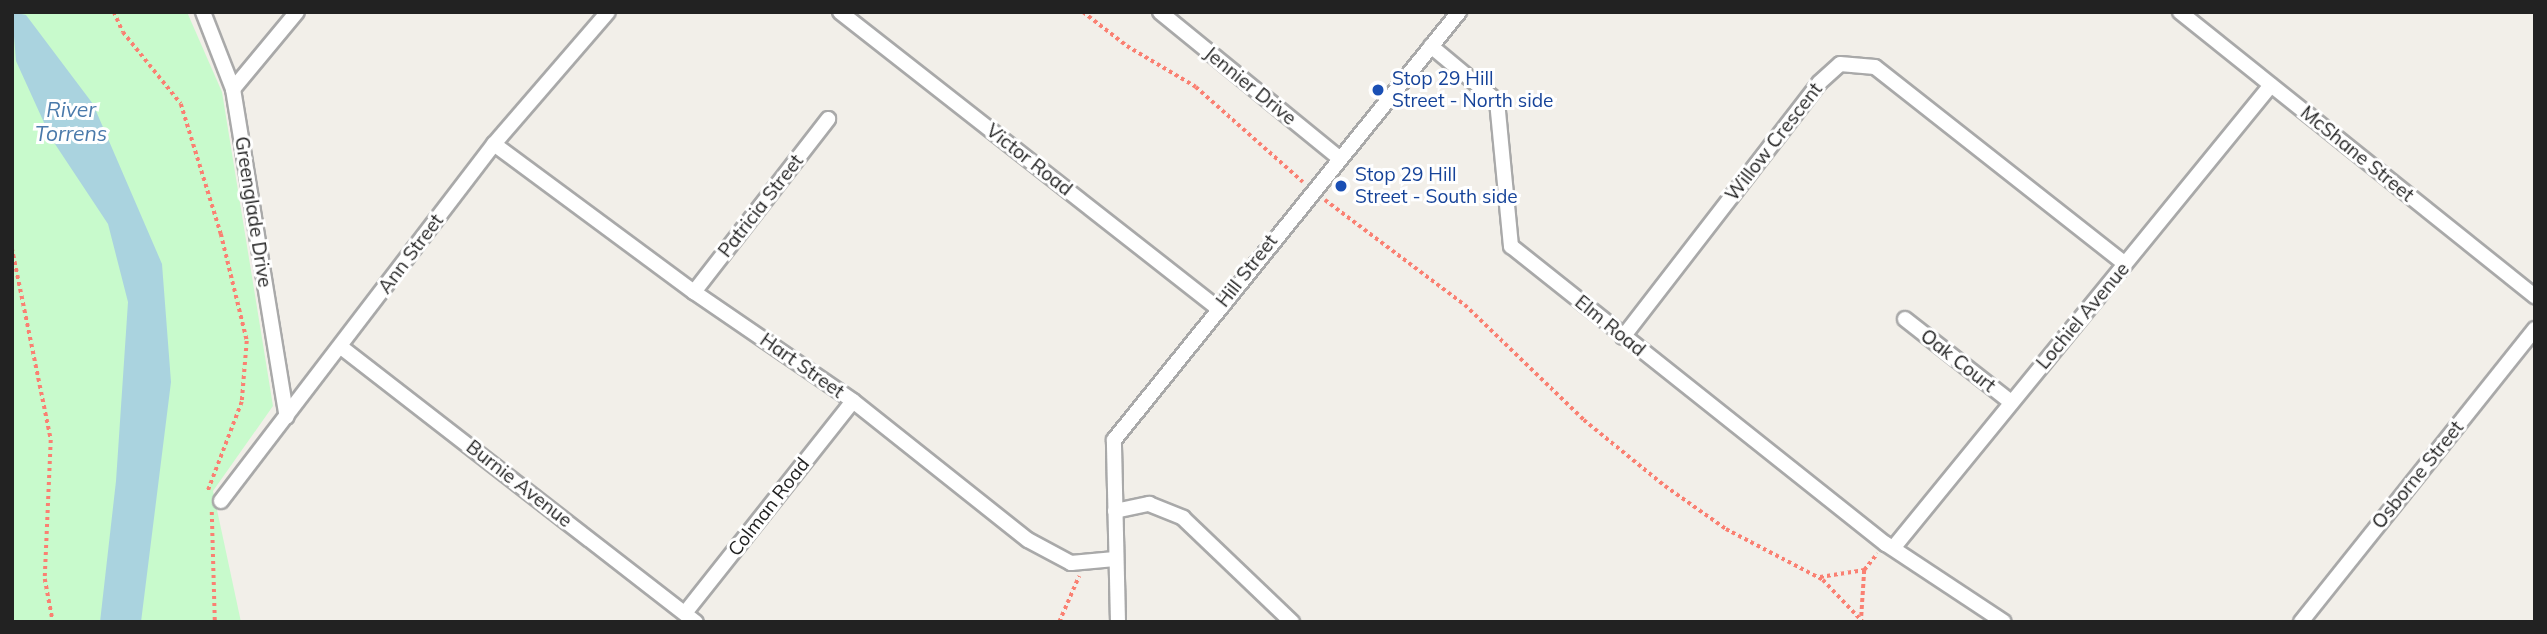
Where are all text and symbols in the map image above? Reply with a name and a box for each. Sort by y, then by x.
street label: Jennier Drive [1200,42,1300,130]
place label: Stop 29 Hill Street - North side [1392,68,1553,112]
street label: Willow Crescent [1721,78,1827,206]
marker: Stop 29 Hill Street - North side [1370,82,1386,98]
water label: River Torrens [35,96,107,146]
street label: McShane Street [2296,101,2418,207]
street label: Victor Road [981,119,1077,201]
street label: Greenglade Drive [230,135,276,289]
street label: Patricia Street [714,150,808,262]
place label: Stop 29 Hill Street - South side [1355,164,1518,208]
marker: Stop 29 Hill Street - South side [1333,178,1349,194]
street label: Ann Street [374,210,448,298]
street label: Hill Street [1212,230,1282,312]
street label: Lochiel Avenue [2032,258,2134,374]
street label: Elm Road [1570,291,1650,361]
street label: Oak Court [1916,325,2000,397]
street label: Hart Street [756,329,848,403]
street label: Osborne Street [2368,416,2468,534]
street label: Burnie Avenue [462,436,576,532]
street label: Colman Road [724,453,814,561]

